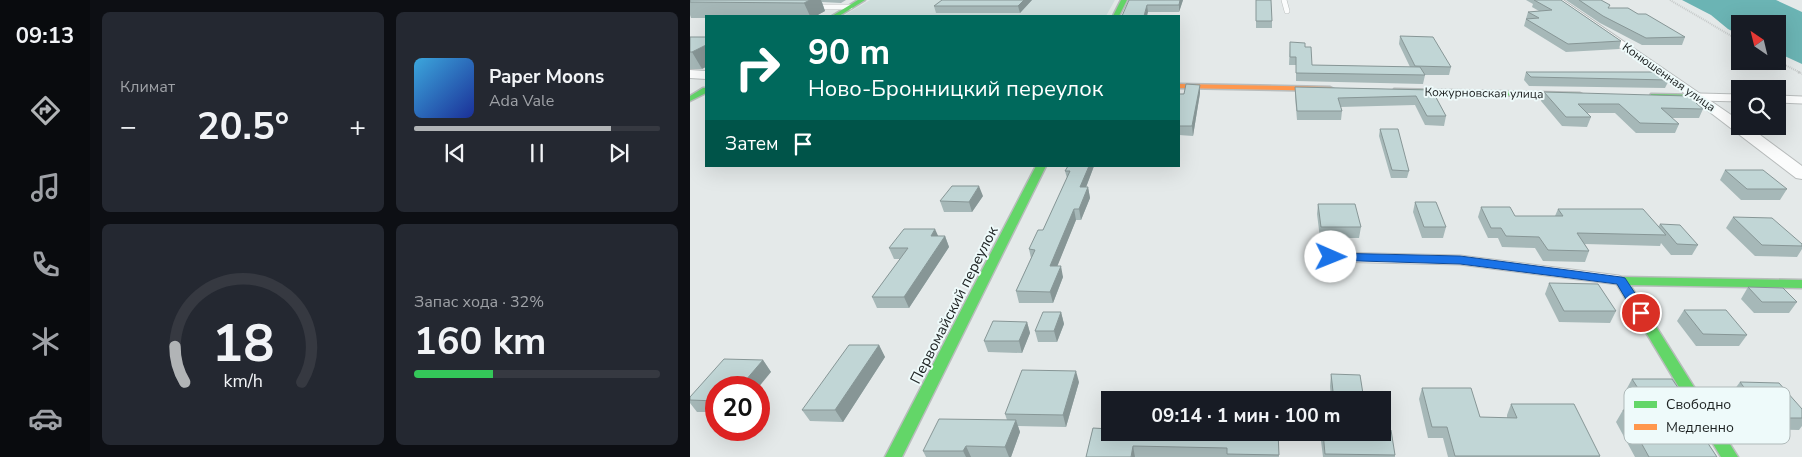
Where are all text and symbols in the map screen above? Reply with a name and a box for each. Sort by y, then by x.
north arrow [1731,15,1786,70]
map controls [1731,15,1786,135]
text: 09:13 [16,21,74,51]
text: 90 m [808,29,890,76]
icon: right [725,35,790,100]
street label: Конюшенная улица [1619,39,1719,115]
text: Paper Moons [489,64,604,90]
text: Ново-Бронницкий переулок [808,74,1103,104]
text: Климат [120,76,175,98]
button: search [1731,80,1786,135]
street label: Кожурновская улица [1424,84,1544,102]
text: Ada Vale [489,90,554,112]
icon: directions [28,93,63,128]
text: 20.5° [197,101,289,152]
text: − [120,108,137,146]
text: + [349,108,366,146]
icon: arrive [789,130,817,158]
text: Затем [725,131,779,157]
icon: previous [441,139,469,167]
icon: pause [523,139,551,167]
icon: next [605,139,633,167]
icon: music [28,170,63,205]
street label: Первомайский переулок [906,223,1003,387]
position arrow [1304,230,1356,282]
icon: phone [28,247,63,282]
text: Запас хода · 32% [414,291,544,313]
pin [1620,292,1662,334]
icon: arrive [1627,299,1655,327]
text: 18 [212,308,274,379]
text: 160 km [414,316,546,367]
icon: climate [28,324,63,359]
text: km/h [223,369,263,393]
speed limit sign: 20 [705,376,770,441]
legend [1624,387,1790,444]
text: Свободно [1666,395,1731,414]
icon: car [28,401,63,436]
text: 09:14 · 1 мин · 100 m [1152,403,1340,429]
text: Медленно [1666,418,1734,437]

